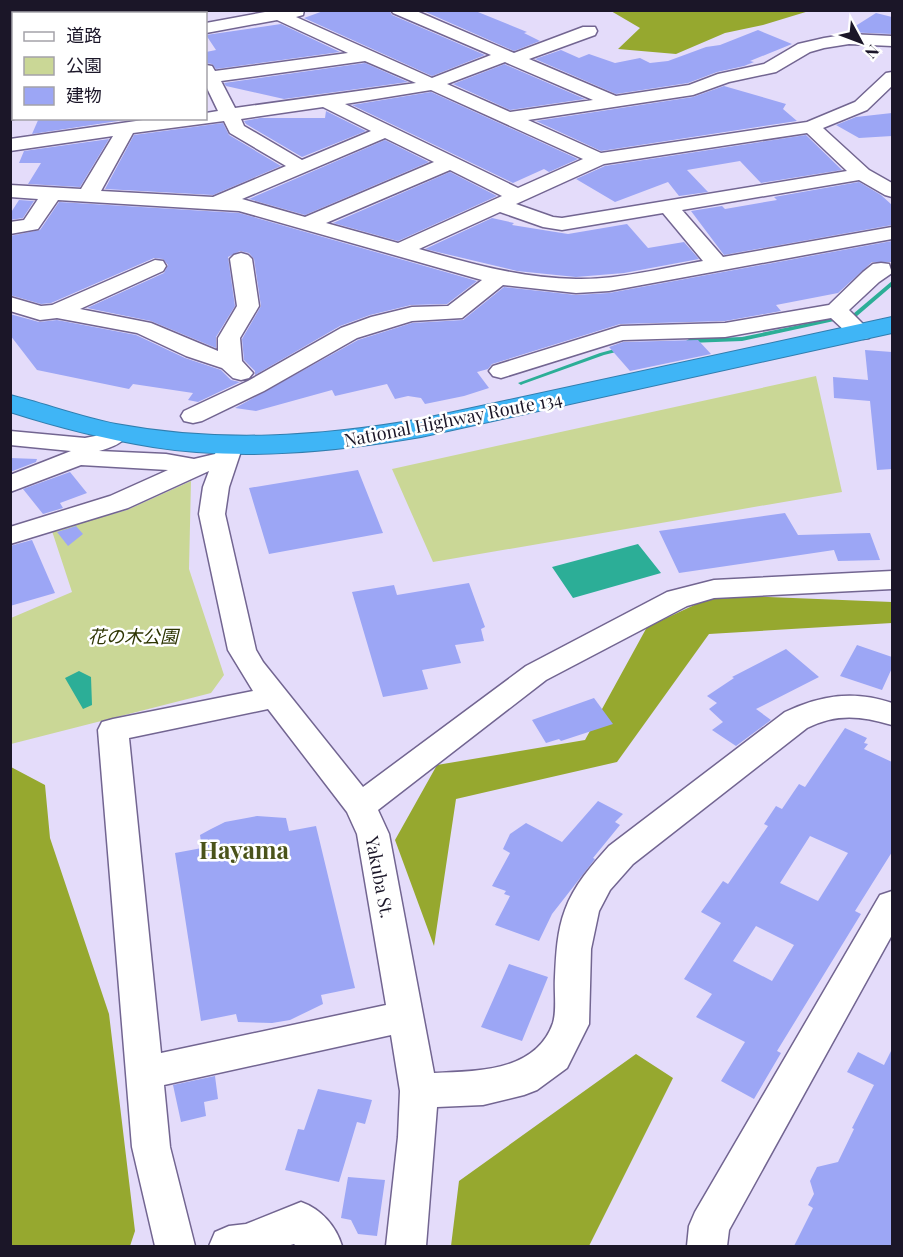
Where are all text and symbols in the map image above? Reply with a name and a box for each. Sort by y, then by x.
legend [12,12,207,120]
north arrow [831,12,891,72]
text: 道路 [66,23,102,47]
text: N [861,41,884,64]
text: 公園 [66,53,102,77]
text: 建物 [66,83,102,107]
street label: National Highway Route 134 [342,386,564,452]
park label: 花の木公園 [88,624,181,648]
district label: Hayama [199,833,290,865]
street label: Yakuba St. [360,833,400,920]

